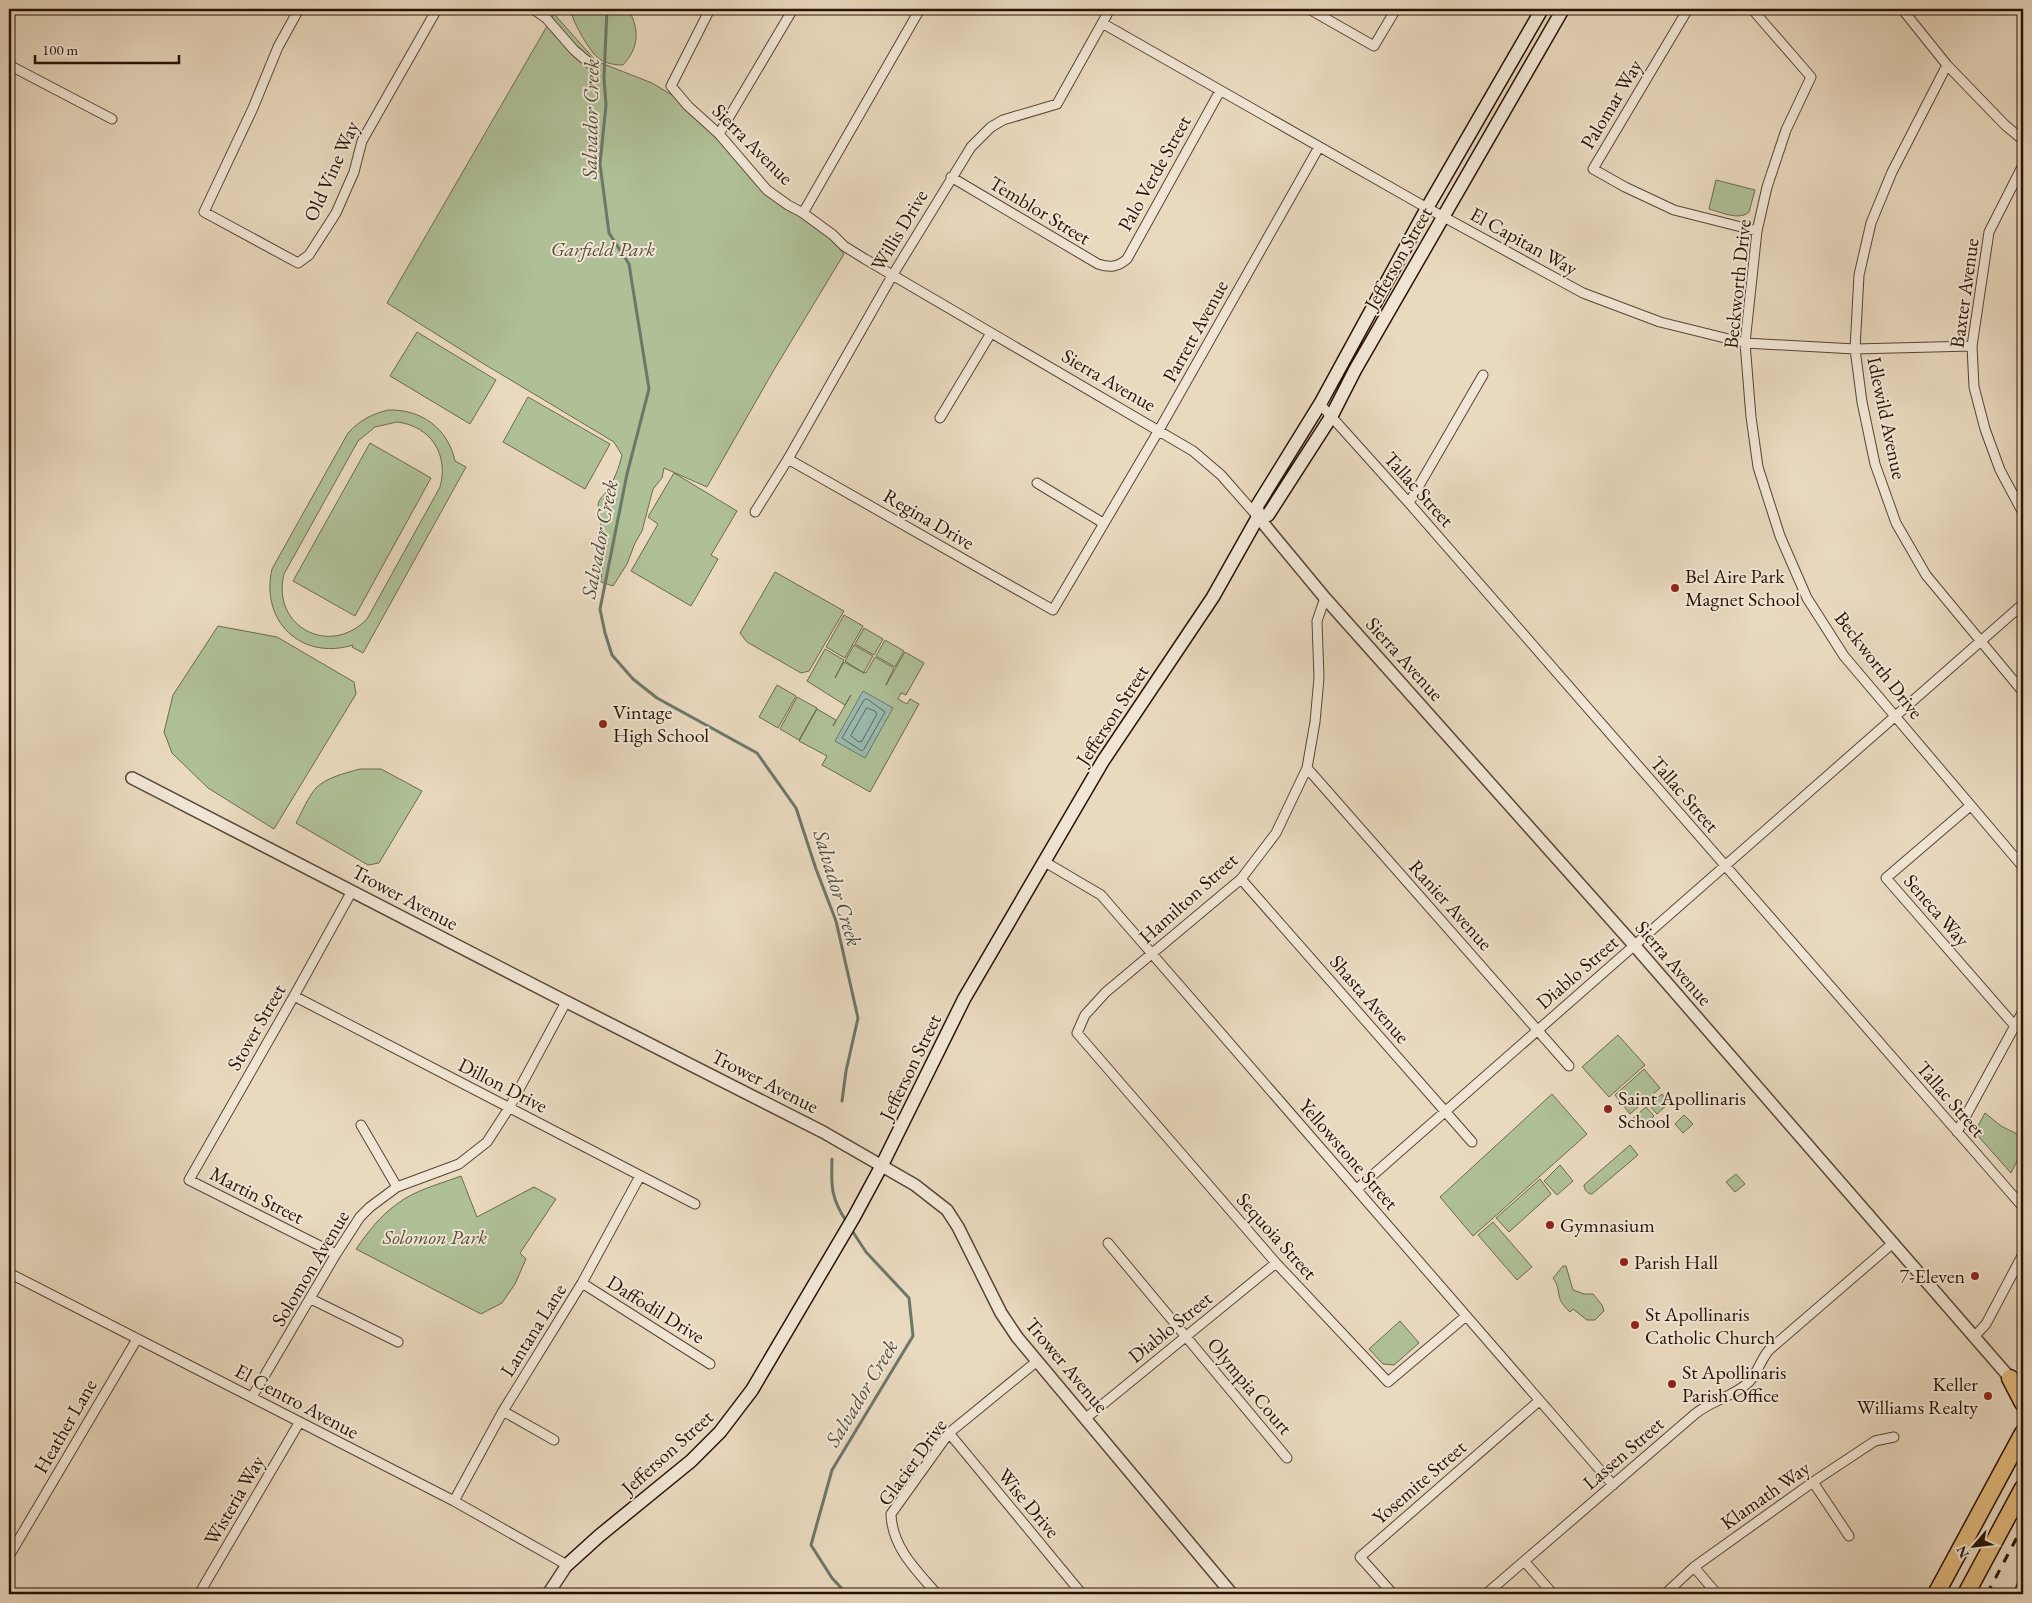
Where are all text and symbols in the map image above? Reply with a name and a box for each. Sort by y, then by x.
scale bar [35,32,179,64]
text: 100 m [42,40,79,59]
street label: Palomar Way [1574,54,1648,153]
water label: Salvador Creek [575,58,605,180]
street label: Sierra Avenue [707,98,799,190]
street label: Palo Verde Street [1111,110,1197,235]
street label: Old Vine Way [297,116,365,225]
street label: Temblor Street [984,170,1096,251]
street label: Willis Drive [865,184,934,275]
street label: Jefferson Street [1357,201,1438,316]
street label: El Capitan Way [1466,201,1583,281]
street label: Beckworth Drive [1717,218,1757,350]
park label: Garfield Park [551,236,655,262]
street label: Baxter Avenue [1943,236,1985,350]
street label: Parrett Avenue [1156,275,1234,387]
street label: Sierra Avenue [1057,343,1161,418]
street label: Idlewild Avenue [1861,354,1913,482]
street label: Tallac Street [1378,446,1460,533]
water label: Salvador Creek [574,477,624,602]
street label: Regina Drive [879,483,979,556]
place label: Bel Aire Park Magnet School [1685,563,1800,612]
marker: Bel Aire Park Magnet School [1669,582,1681,594]
street label: Beckworth Drive [1829,606,1929,724]
street label: Sierra Avenue [1360,611,1450,707]
street label: Jefferson Street [1069,659,1155,772]
place label: Vintage High School [613,699,709,748]
marker: Vintage High School [597,718,609,730]
street label: Tallac Street [1645,750,1726,838]
water label: Salvador Creek [807,826,869,950]
street label: Hamilton Street [1133,846,1243,949]
street label: Ranier Avenue [1403,854,1499,956]
street label: Trower Avenue [347,858,463,936]
street label: Seneca Way [1898,868,1976,952]
street label: Sierra Avenue [1630,915,1718,1011]
street label: Diablo Street [1531,929,1624,1015]
street label: Shasta Avenue [1324,949,1416,1049]
street label: Stover Street [221,978,292,1075]
street label: Jefferson Street [872,1009,947,1126]
street label: Trower Avenue [707,1043,823,1119]
street label: Dillon Drive [454,1051,552,1119]
street label: Tallac Street [1911,1055,1992,1143]
place label: Saint Apollinaris School [1618,1085,1746,1134]
street label: Yellowstone Street [1294,1093,1405,1216]
marker: Saint Apollinaris School [1602,1103,1614,1115]
street label: Martin Street [206,1160,309,1230]
street label: Sequoia Street [1231,1187,1323,1286]
street label: Solomon Avenue [265,1205,355,1331]
place label: Gymnasium [1560,1212,1655,1238]
marker: Gymnasium [1544,1219,1556,1231]
park label: Solomon Park [382,1224,487,1250]
place label: Parish Hall [1634,1249,1718,1275]
marker: Parish Hall [1618,1256,1630,1268]
place label: 7-Eleven [1899,1263,1965,1289]
street label: Daffodil Drive [602,1269,710,1349]
marker: 7-Eleven [1969,1270,1981,1282]
street label: Lantana Lane [494,1278,572,1381]
street label: Diablo Street [1123,1285,1218,1369]
place label: St Apollinaris Catholic Church [1645,1301,1775,1350]
street label: Trower Avenue [1020,1312,1115,1418]
marker: St Apollinaris Catholic Church [1629,1319,1641,1331]
street label: Olympia Court [1202,1332,1299,1441]
water label: Salvador Creek [818,1334,904,1452]
street label: El Centro Avenue [230,1357,364,1445]
place label: St Apollinaris Parish Office [1682,1359,1786,1408]
place label: Keller Williams Realty [1857,1371,1978,1420]
street label: Heather Lane [27,1374,103,1478]
marker: St Apollinaris Parish Office [1666,1378,1678,1390]
marker: Keller Williams Realty [1982,1390,1994,1402]
street label: Jefferson Street [614,1403,719,1501]
street label: Lassen Street [1577,1410,1669,1495]
street label: Glacier Drive [872,1413,952,1511]
street label: Yosemite Street [1367,1434,1472,1530]
street label: Wisteria Way [198,1450,270,1550]
street label: Klamath Way [1715,1455,1815,1535]
street label: Wise Drive [992,1463,1066,1544]
north arrow [1950,1520,2000,1570]
text: N [1952,1542,1973,1561]

